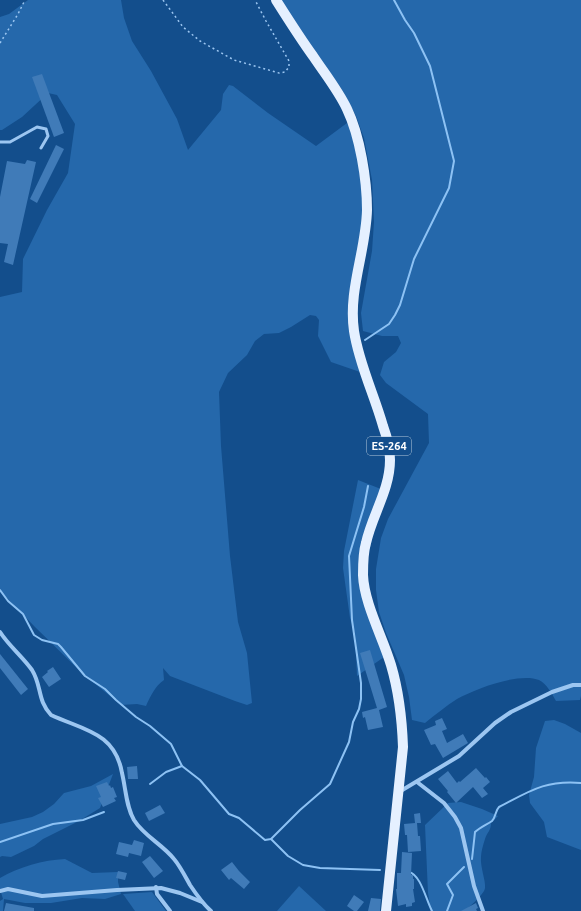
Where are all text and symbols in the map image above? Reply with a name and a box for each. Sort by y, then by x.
road number: ES-264 [367,437,411,455]

